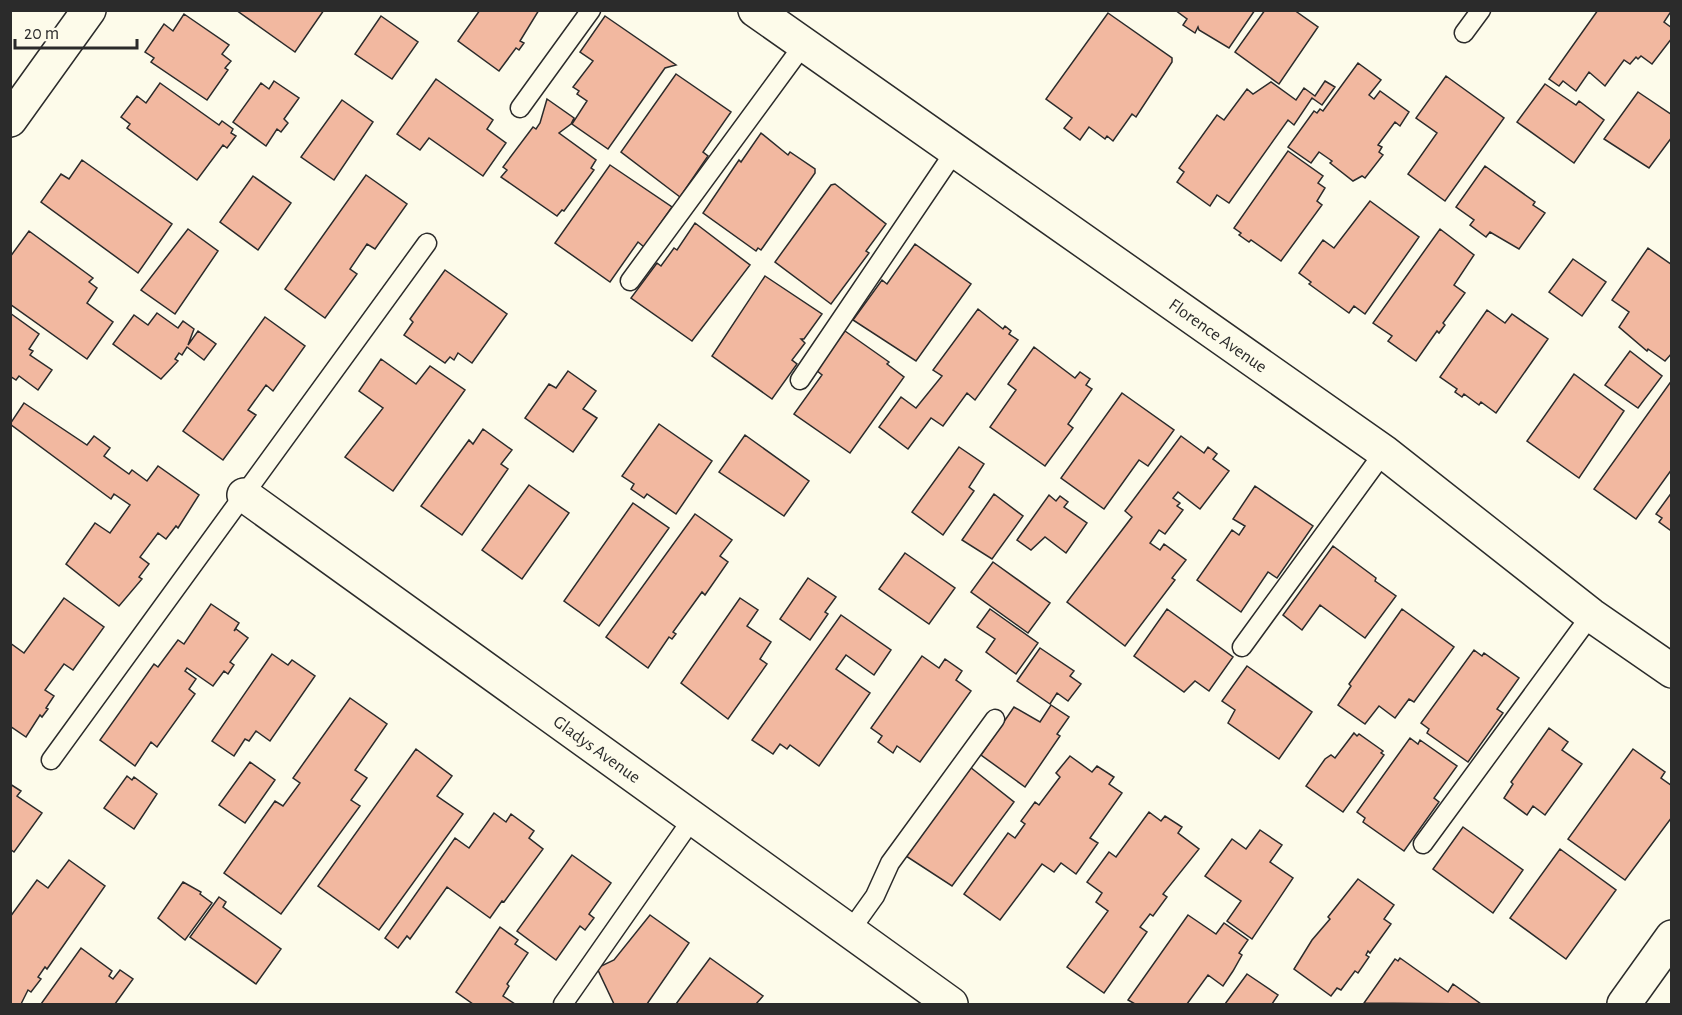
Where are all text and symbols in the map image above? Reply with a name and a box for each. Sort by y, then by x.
scale bar [15,12,136,50]
text: 20 m [24,25,59,43]
street label: Florence Avenue [1165,296,1270,377]
street label: Gladys Avenue [550,713,643,787]

